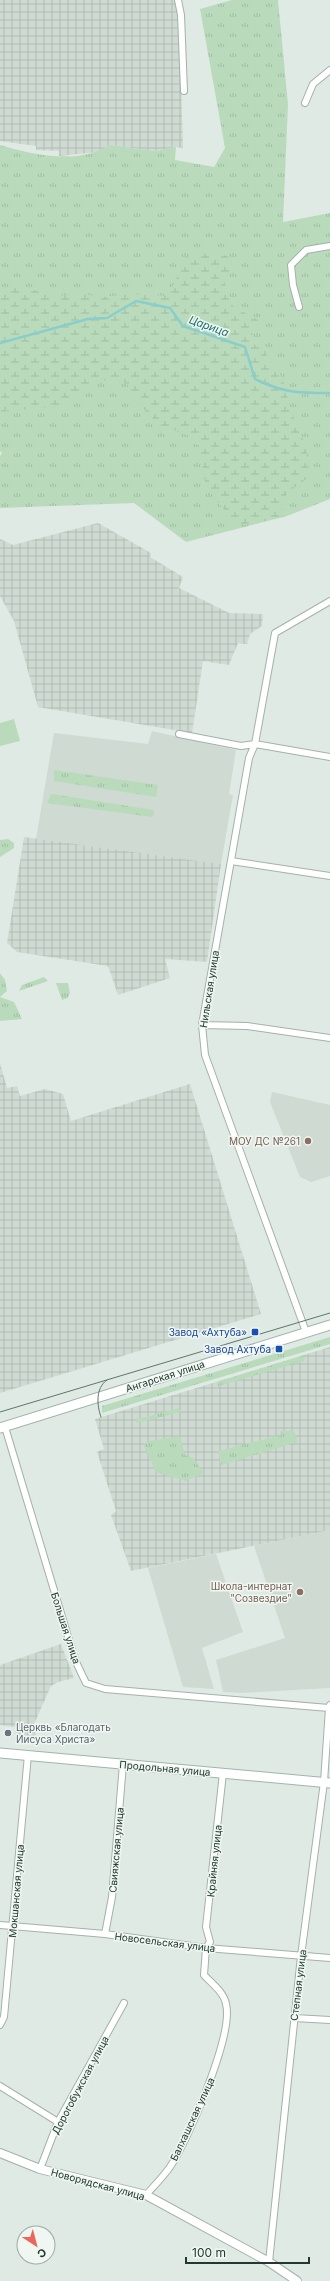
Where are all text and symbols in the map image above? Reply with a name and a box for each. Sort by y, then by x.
water label: Царица [187,312,231,340]
street label: Нильская улица [197,949,221,1029]
place label: МОУ ДС №261 [229,1135,300,1147]
marker: МОУ ДС №261 [303,1136,313,1146]
place label: Завод «Ахтуба» [169,1326,247,1338]
marker: Завод «Ахтуба» [250,1327,260,1337]
place label: Завод Ахтуба [204,1343,271,1355]
marker: Завод Ахтуба [274,1344,284,1354]
street label: Ангарская улица [124,1358,206,1394]
place label: Школа-интернат "Созвездие" [211,1580,292,1604]
marker: Школа-интернат "Созвездие" [295,1587,305,1597]
street label: Большая улица [49,1591,83,1665]
place label: Церквь «Благодать Иисуса Христа» [16,1721,111,1745]
marker: Церквь «Благодать Иисуса Христа» [3,1728,13,1738]
street label: Продольная улица [119,1758,211,1778]
street label: Свияжская улица [106,1807,126,1893]
street label: Крайняя улица [204,1824,224,1898]
street label: Мокшанская улица [6,1844,26,1938]
street label: Новосельская улица [114,1930,216,1954]
street label: Степная улица [288,1949,308,2021]
street label: Дорогобужская улица [49,2034,111,2136]
street label: Балхашская улица [167,2075,217,2163]
street label: Новорядская улица [50,2166,146,2202]
north arrow [16,2225,56,2265]
scale bar [186,2239,309,2265]
text: С [34,2245,49,2261]
text: 100 m [192,2245,226,2260]

